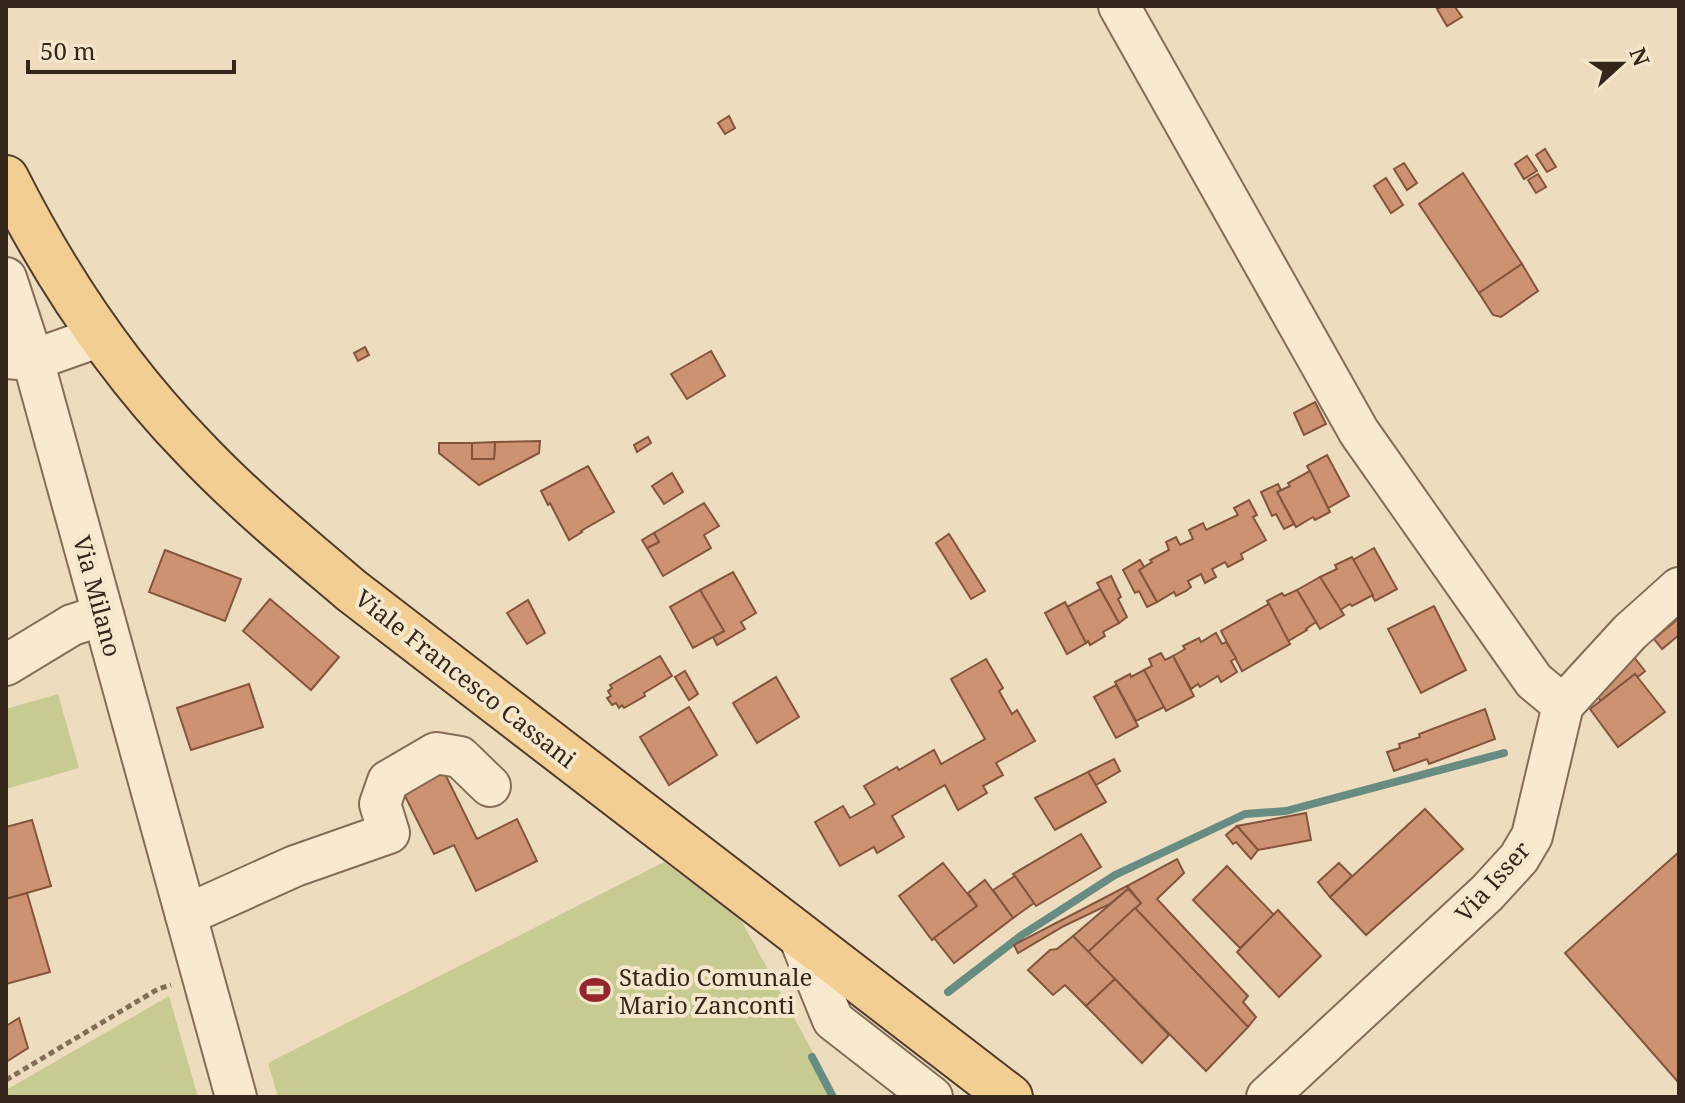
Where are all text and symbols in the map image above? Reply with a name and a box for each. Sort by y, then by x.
scale bar [28,24,234,74]
north arrow [1581,24,1661,104]
text: 50 m [40,34,96,67]
text: N [1623,43,1658,70]
street label: Via Milano [66,532,130,660]
street label: Viale Francesco Cassani [349,581,584,775]
street label: Via Isser [1447,833,1537,929]
place label: Stadio Comunale Mario Zanconti [619,960,812,1021]
sports icon: Stadio Comunale Mario Zanconti [578,973,612,1007]

